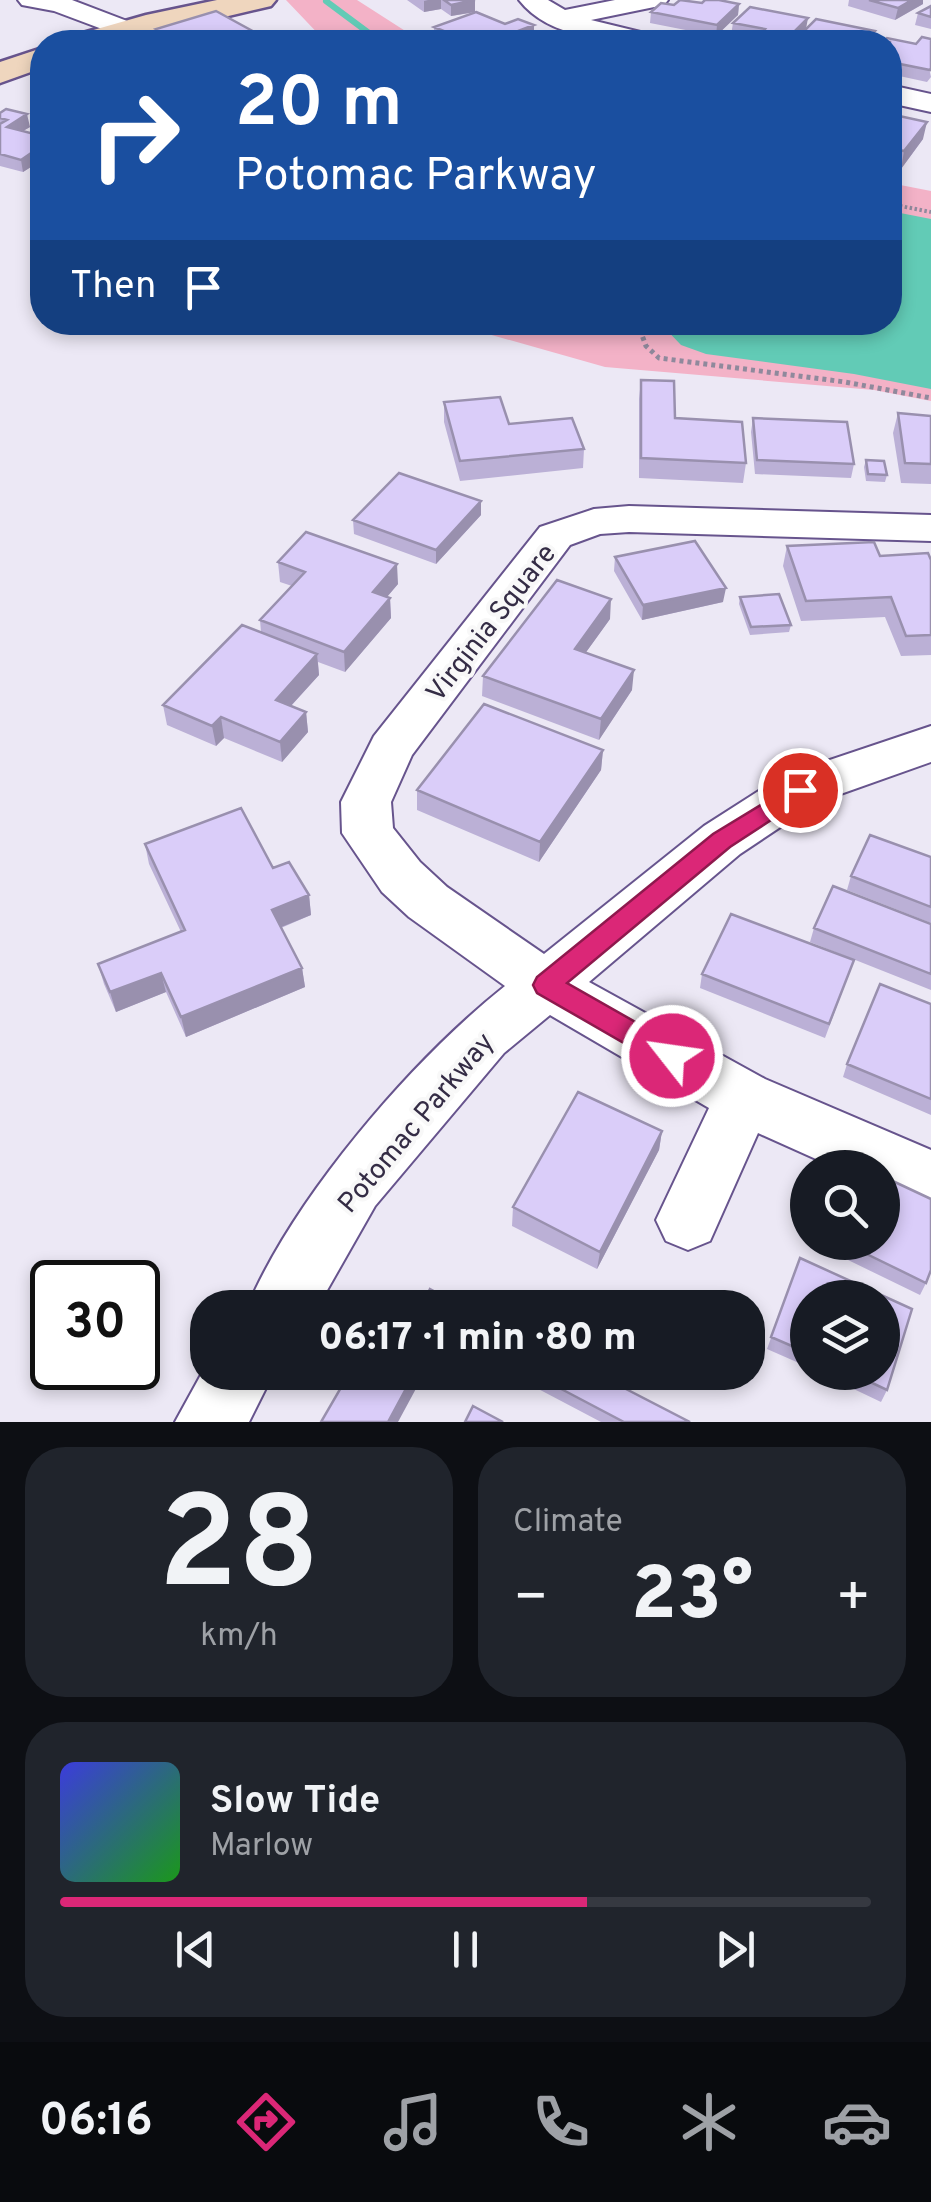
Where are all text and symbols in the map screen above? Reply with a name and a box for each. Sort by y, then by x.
text: 20 m [235,62,403,151]
icon: right [70,70,200,200]
text: Potomac Parkway [235,149,597,206]
icon: arrive [176,260,231,315]
text: Then [70,263,156,312]
street label: Virginia Square [419,538,565,710]
pin [758,748,843,833]
icon: arrive [773,763,828,818]
position arrow [620,1004,724,1108]
street label: Potomac Parkway [331,1026,503,1222]
map controls [790,1150,900,1390]
button: search [790,1150,900,1260]
speed limit sign: 30 [30,1260,160,1390]
button: layers [790,1280,900,1390]
text: 06:17 · 1 min · 80 m [318,1315,637,1364]
text: 28 [158,1469,320,1634]
text: Climate [513,1503,623,1543]
text: 23° [631,1551,753,1646]
text: − [513,1565,548,1635]
text: + [836,1565,871,1635]
text: km/h [200,1617,278,1657]
text: Slow Tide [210,1778,380,1827]
text: Marlow [210,1827,313,1867]
icon: previous [168,1922,223,1977]
icon: pause [438,1922,493,1977]
icon: next [708,1922,763,1977]
icon: directions [231,2087,301,2157]
icon: music [378,2087,448,2157]
icon: phone [526,2087,596,2157]
icon: climate [674,2087,744,2157]
icon: car [822,2087,892,2157]
text: 06:16 [39,2094,153,2151]

